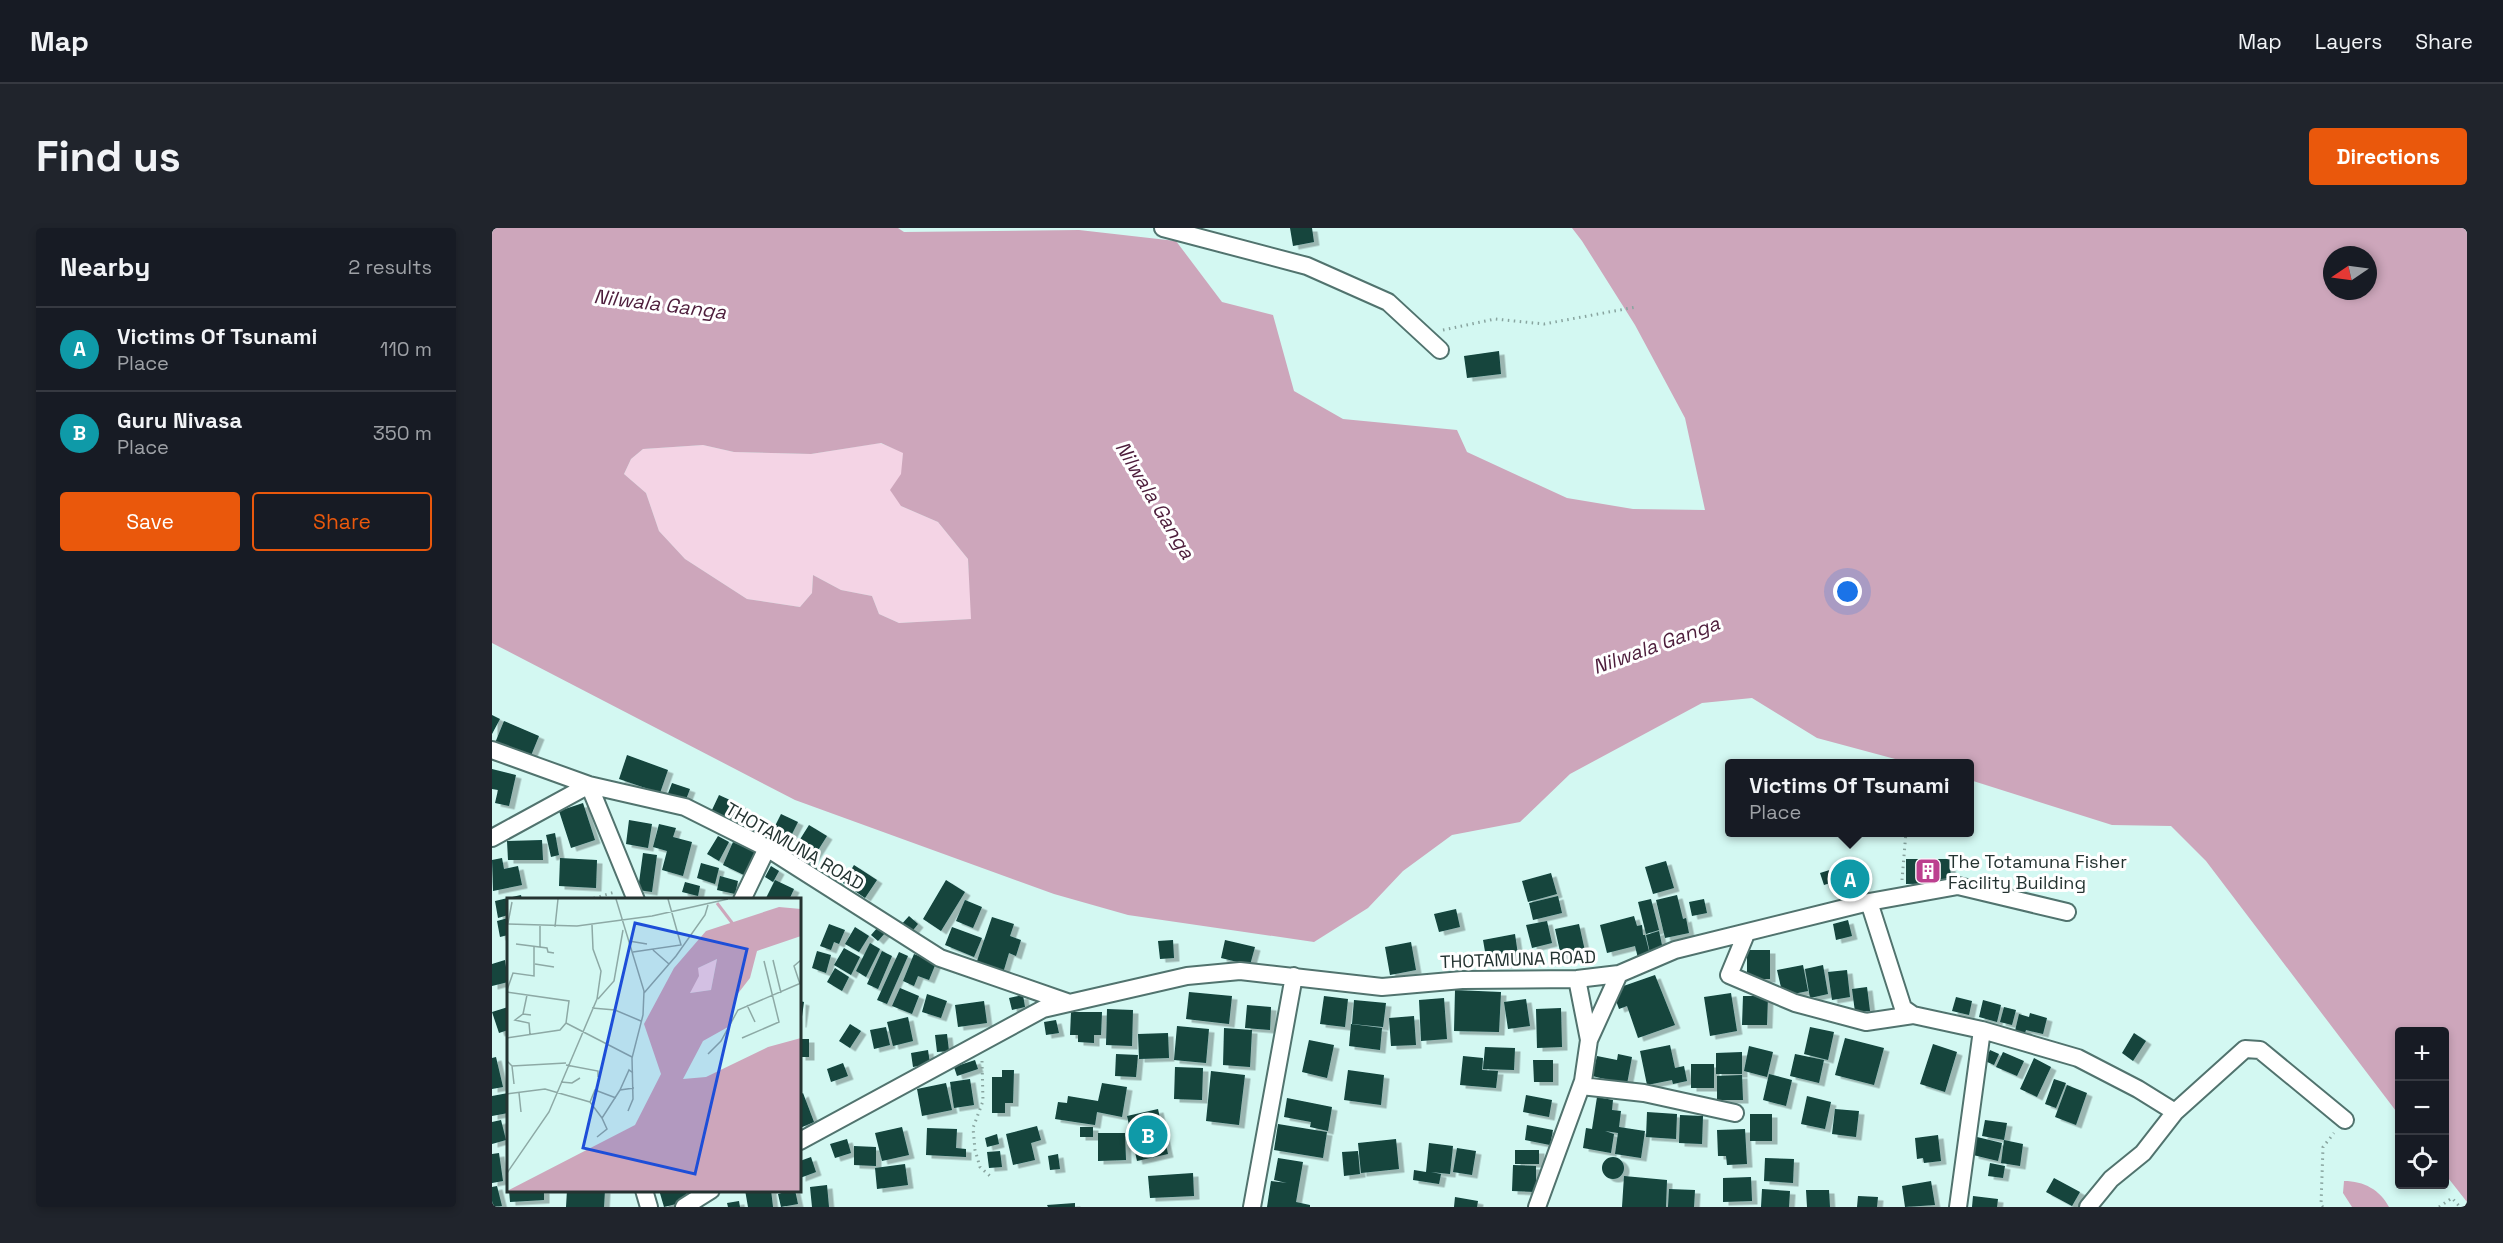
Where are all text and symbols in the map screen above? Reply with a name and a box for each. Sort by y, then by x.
text: Map [30,23,89,59]
text: Map [2238,28,2282,55]
text: Layers [2315,28,2382,55]
text: Share [2415,28,2473,55]
button: Directions [2309,128,2467,185]
text: Find us [36,130,181,183]
north arrow [2323,246,2377,300]
text: Nearby [60,250,150,284]
text: 2 results [348,254,432,280]
water label: Nilwala Ganga [592,283,728,325]
text: Victims Of Tsunami [117,322,317,350]
text: A [73,336,86,362]
text: 110 m [380,336,432,362]
text: Place [117,350,169,376]
text: Guru Nivasa [117,406,242,434]
text: B [73,420,86,446]
text: 350 m [373,420,432,446]
text: Place [117,434,169,460]
water label: Nilwala Ganga [1110,436,1201,564]
button: Save [60,492,240,551]
button: Share [252,492,432,551]
your location [1833,577,1862,606]
water label: Nilwala Ganga [1589,610,1724,680]
popup [1725,759,1974,837]
text: Victims Of Tsunami [1749,771,1950,799]
street label: THOTAMUNA ROAD [722,797,868,895]
text: Place [1749,799,1801,825]
place label: The Totamuna Fisher Facility Building [1948,850,2127,894]
pin: A [1830,856,1870,902]
building icon: The Totamuna Fisher Facility Building [1913,856,1943,886]
inset map [507,898,801,1192]
street label: THOTAMUNA ROAD [1440,945,1596,973]
map controls [2395,1027,2449,1189]
button: + [2395,1027,2449,1081]
button: − [2395,1081,2449,1135]
pin: B [1128,1112,1168,1158]
button: locate [2395,1135,2449,1189]

